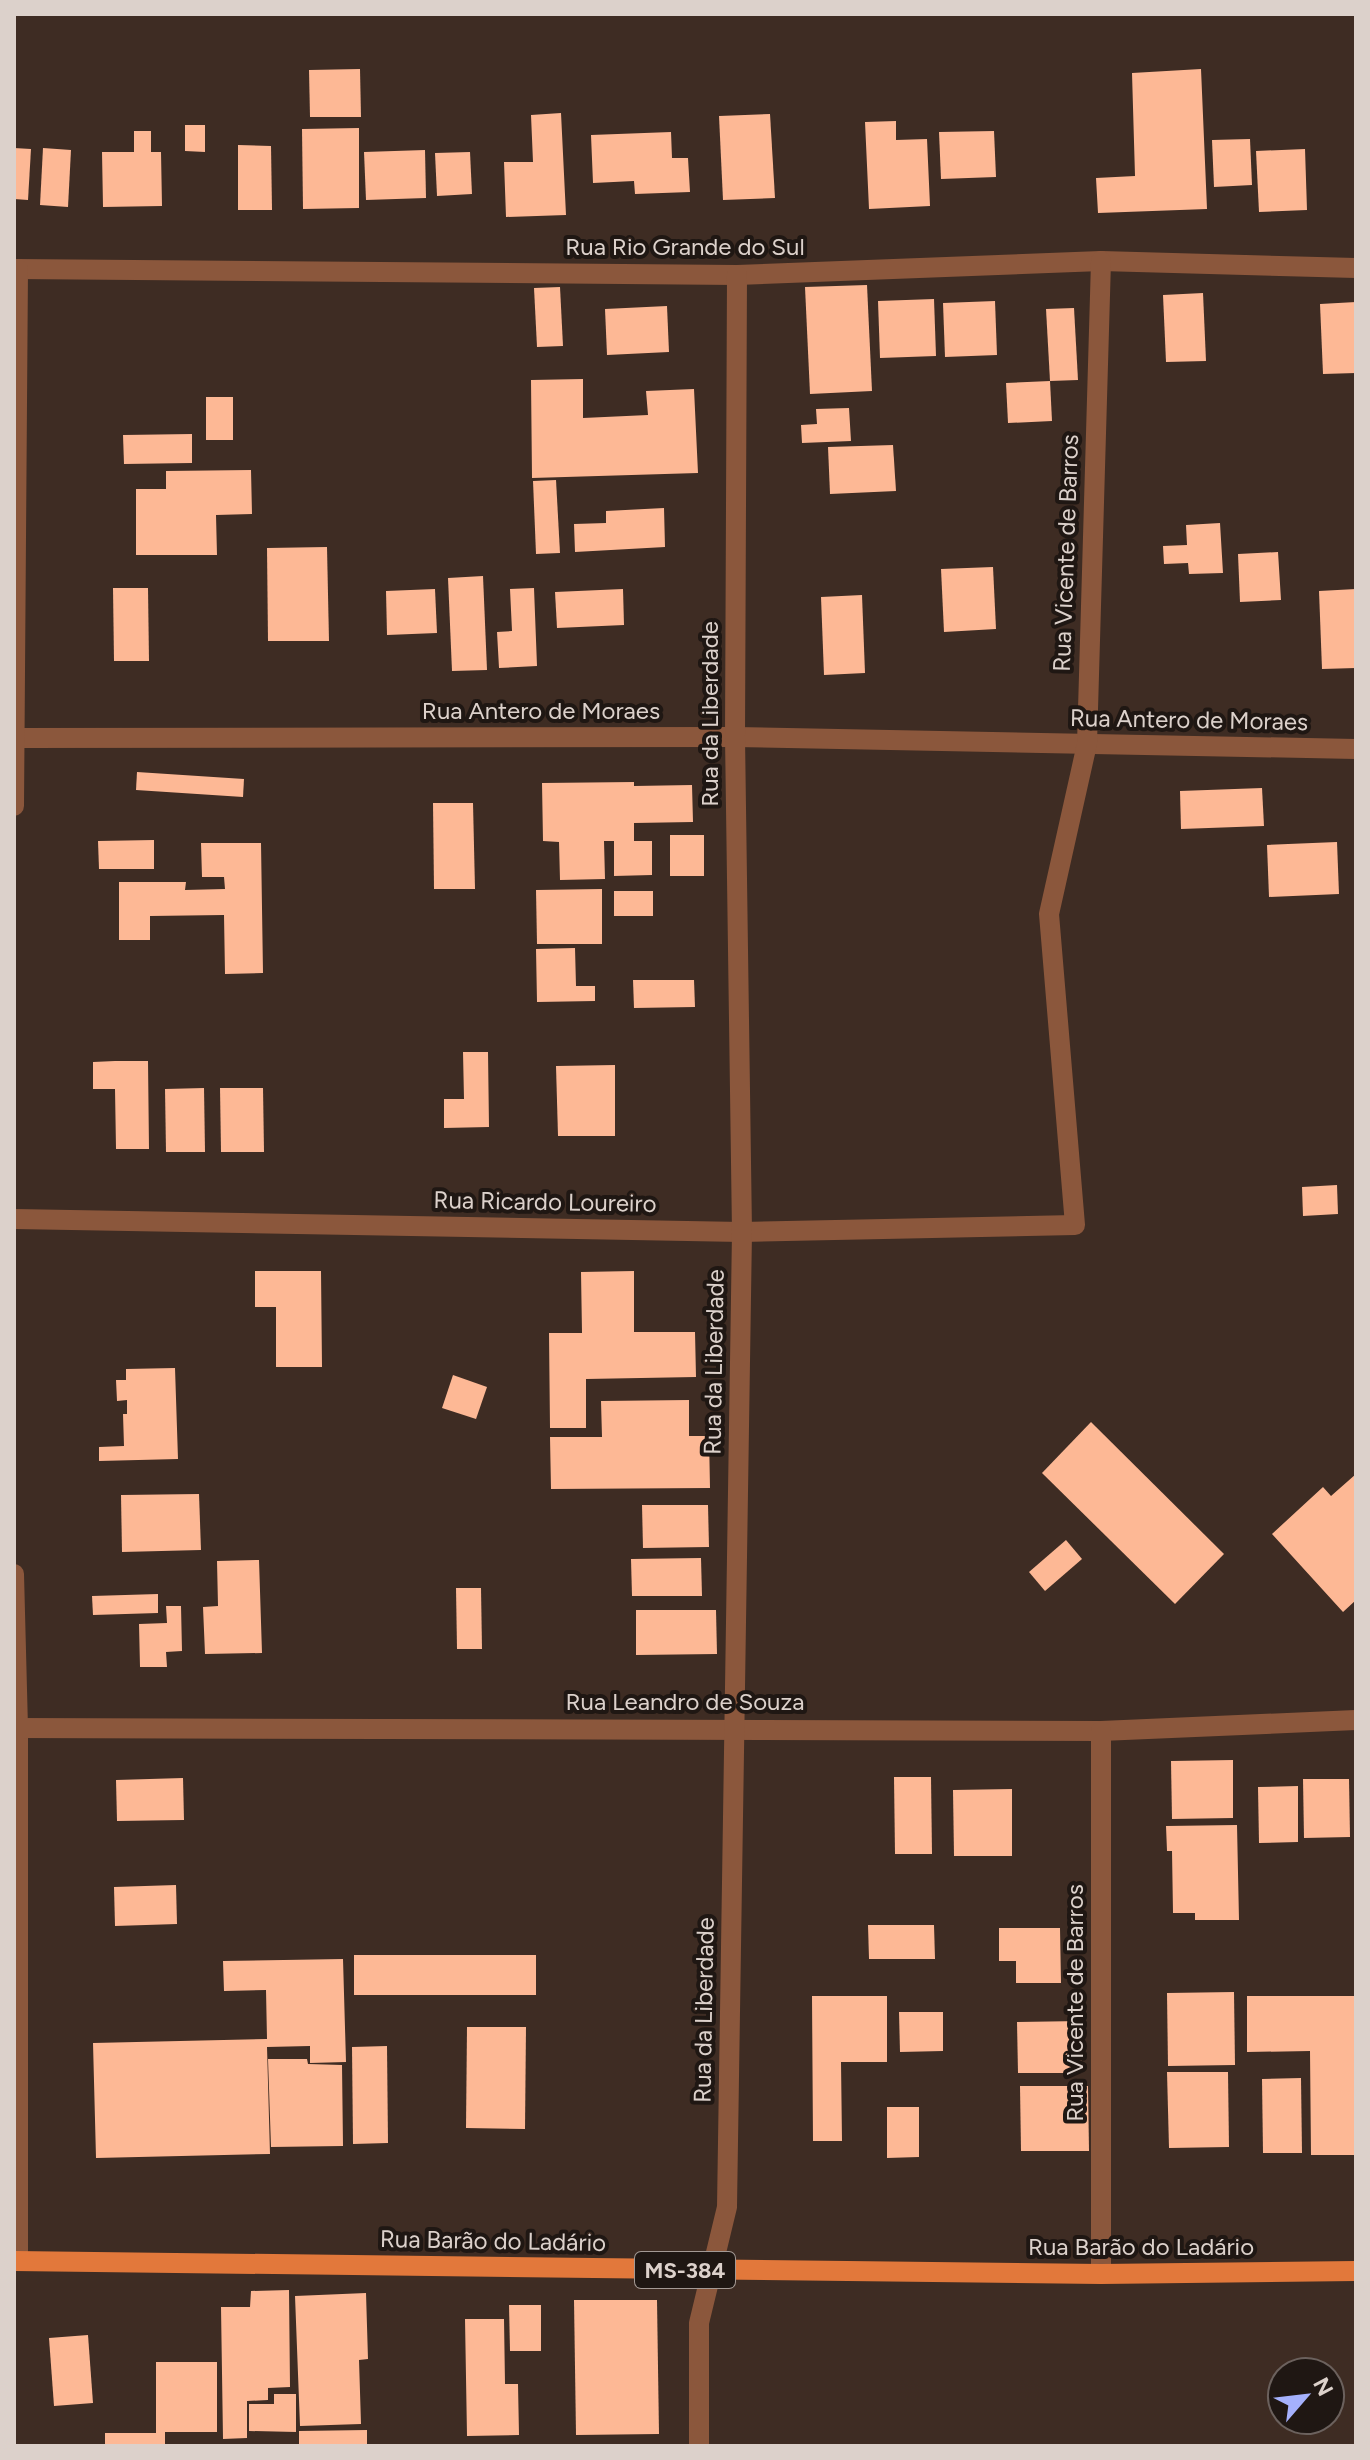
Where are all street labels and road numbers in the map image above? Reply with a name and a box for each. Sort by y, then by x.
street label: Rua Rio Grande do Sul [565,232,805,261]
street label: Rua Vicente de Barros [1047,434,1084,672]
street label: Rua da Liberdade [695,621,724,807]
street label: Rua Antero de Moraes [422,696,660,725]
street label: Rua Antero de Moraes [1070,703,1308,736]
street label: Rua Ricardo Loureiro [433,1185,657,1218]
street label: Rua da Liberdade [697,1269,730,1455]
street label: Rua Leandro de Souza [566,1687,805,1716]
street label: Rua Vicente de Barros [1060,1884,1089,2122]
street label: Rua da Liberdade [687,1917,720,2103]
street label: Rua Barão do Ladário [380,2224,606,2257]
street label: Rua Barão do Ladário [1028,2232,1254,2261]
road number: MS-384 [635,2252,735,2288]

